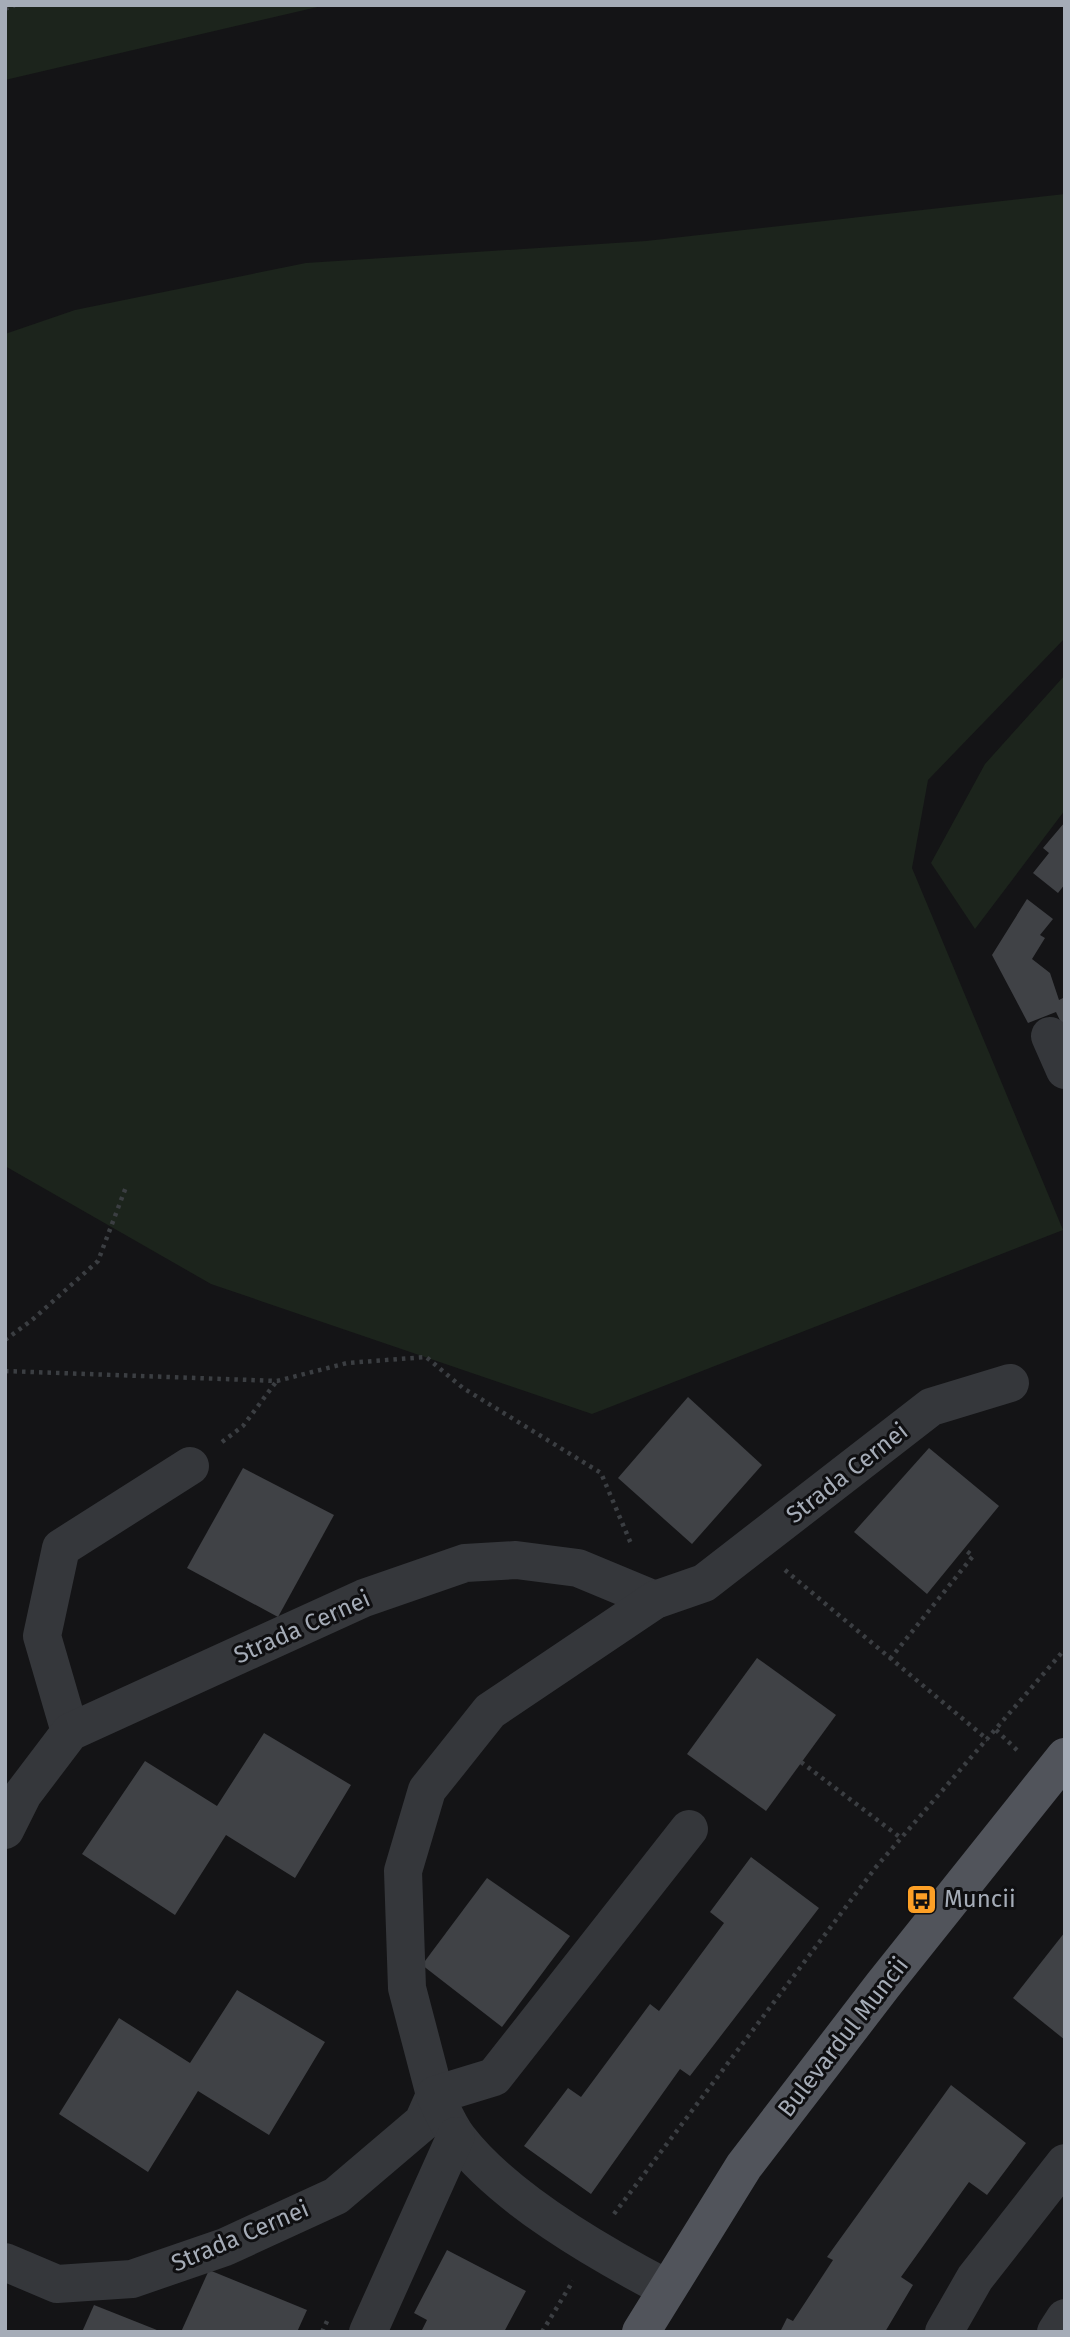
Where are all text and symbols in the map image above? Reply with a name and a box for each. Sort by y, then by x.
street label: Strada Cernei [781,1417,913,1529]
street label: Strada Cernei [230,1584,374,1670]
bus stop icon: Muncii [904,1882,938,1916]
place label: Muncii [944,1885,1016,1913]
street label: Bulevardul Muncii [772,1952,914,2122]
street label: Strada Cernei [167,2195,313,2277]

